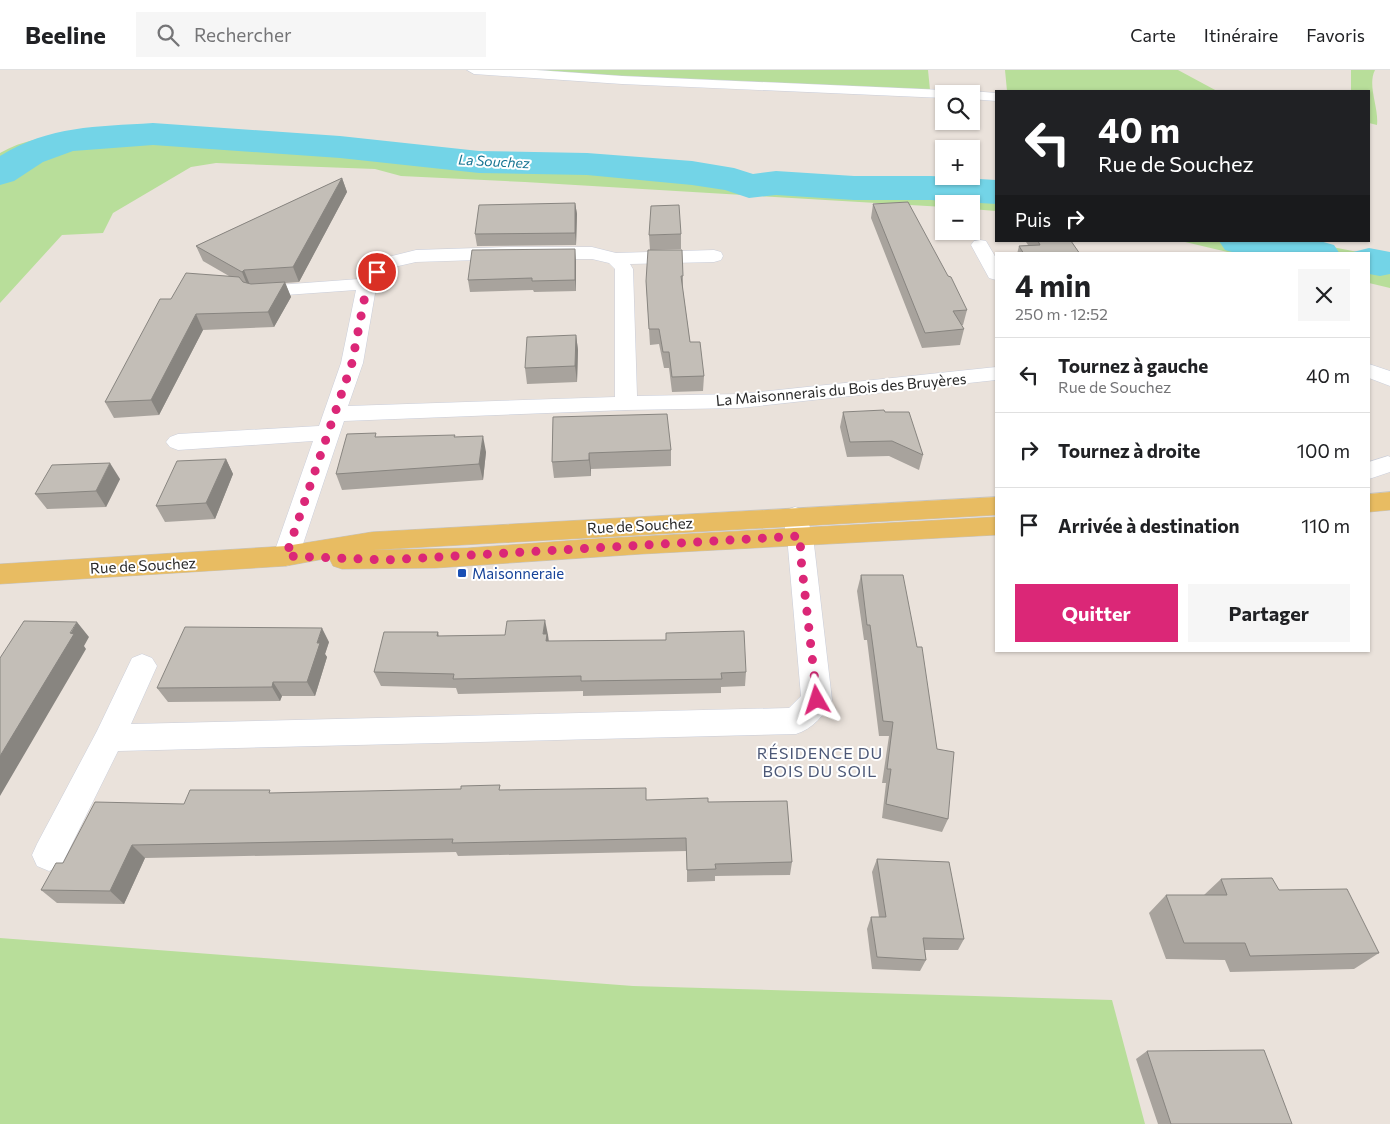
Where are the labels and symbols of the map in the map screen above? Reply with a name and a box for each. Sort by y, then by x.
water label: La Souchez [458,151,530,171]
pin [356,251,398,293]
street label: La Maisonnerais du Bois des Bruyères [715,369,967,409]
street label: Rue de Souchez [587,513,693,537]
street label: Rue de Souchez [90,553,196,577]
place label: Maisonneraie [472,564,564,582]
marker: Maisonneraie [456,567,468,579]
position arrow [790,673,842,725]
district label: RÉSIDENCE DU BOIS DU SOIL [757,743,883,780]

